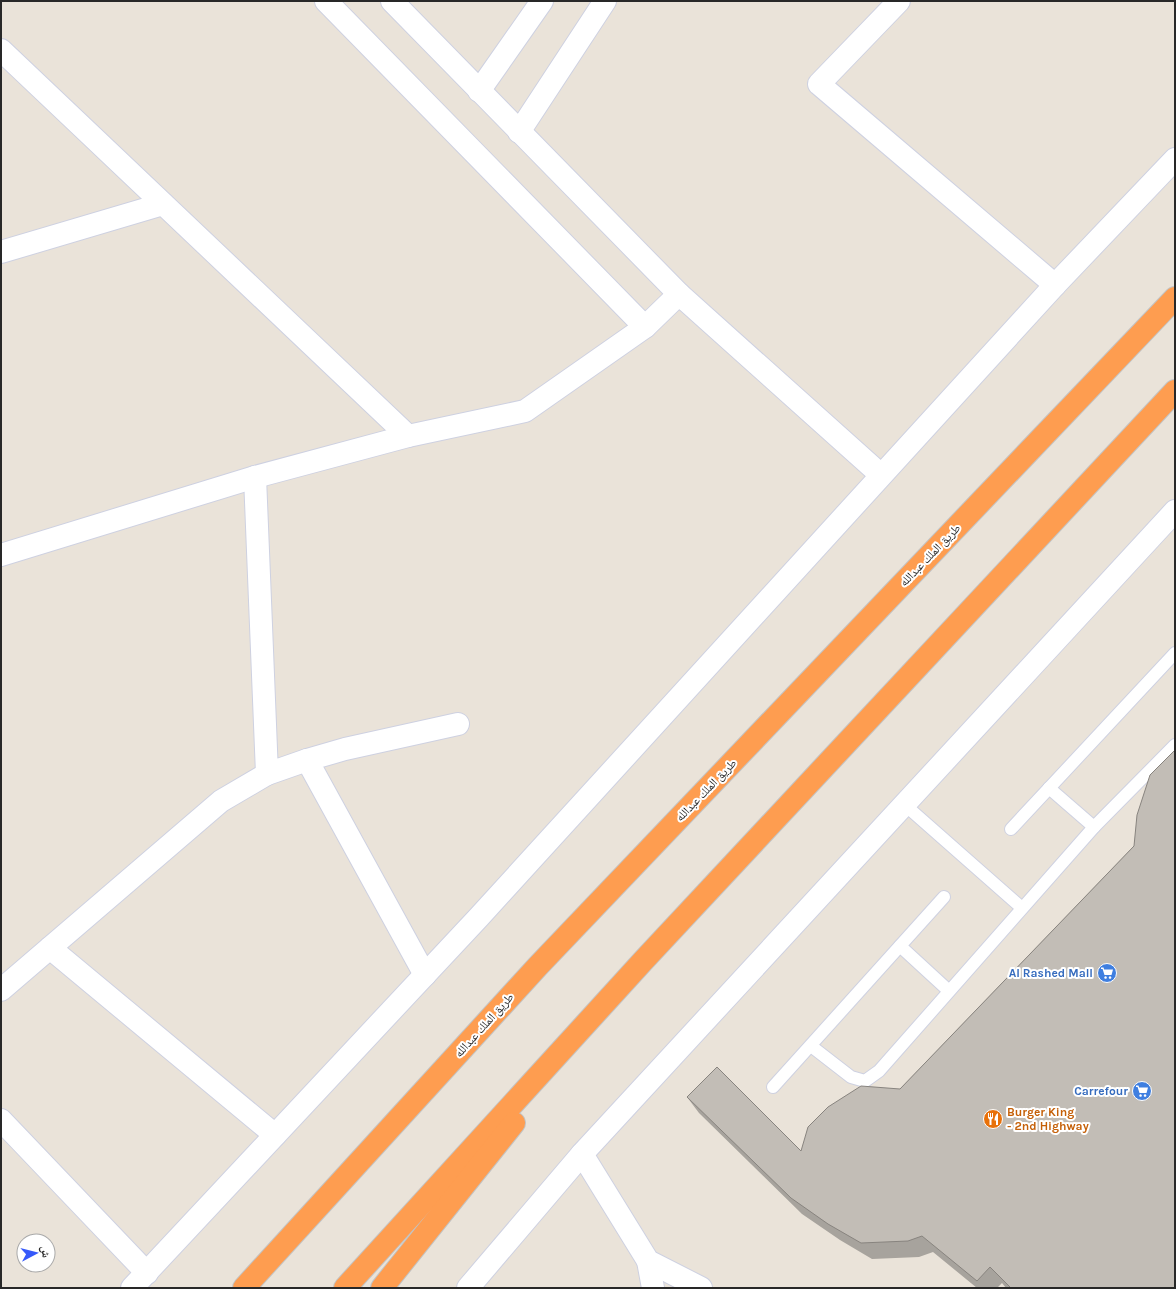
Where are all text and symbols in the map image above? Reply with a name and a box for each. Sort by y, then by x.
street label: طريق الملك عبدالله [897,521,964,589]
street label: طريق الملك عبدالله [673,756,740,824]
supermarket icon: Al Rashed Mall [1096,962,1118,984]
place label: Al Rashed Mall [1009,966,1093,980]
street label: طريق الملك عبدالله [452,990,517,1060]
supermarket icon: Carrefour [1131,1080,1153,1102]
place label: Carrefour [1074,1084,1128,1098]
place label: Burger King - 2nd Highway [1007,1105,1089,1133]
restaurant icon: Burger King - 2nd Highway [982,1108,1004,1130]
north arrow [16,1233,56,1273]
text: ش [37,1245,53,1259]

